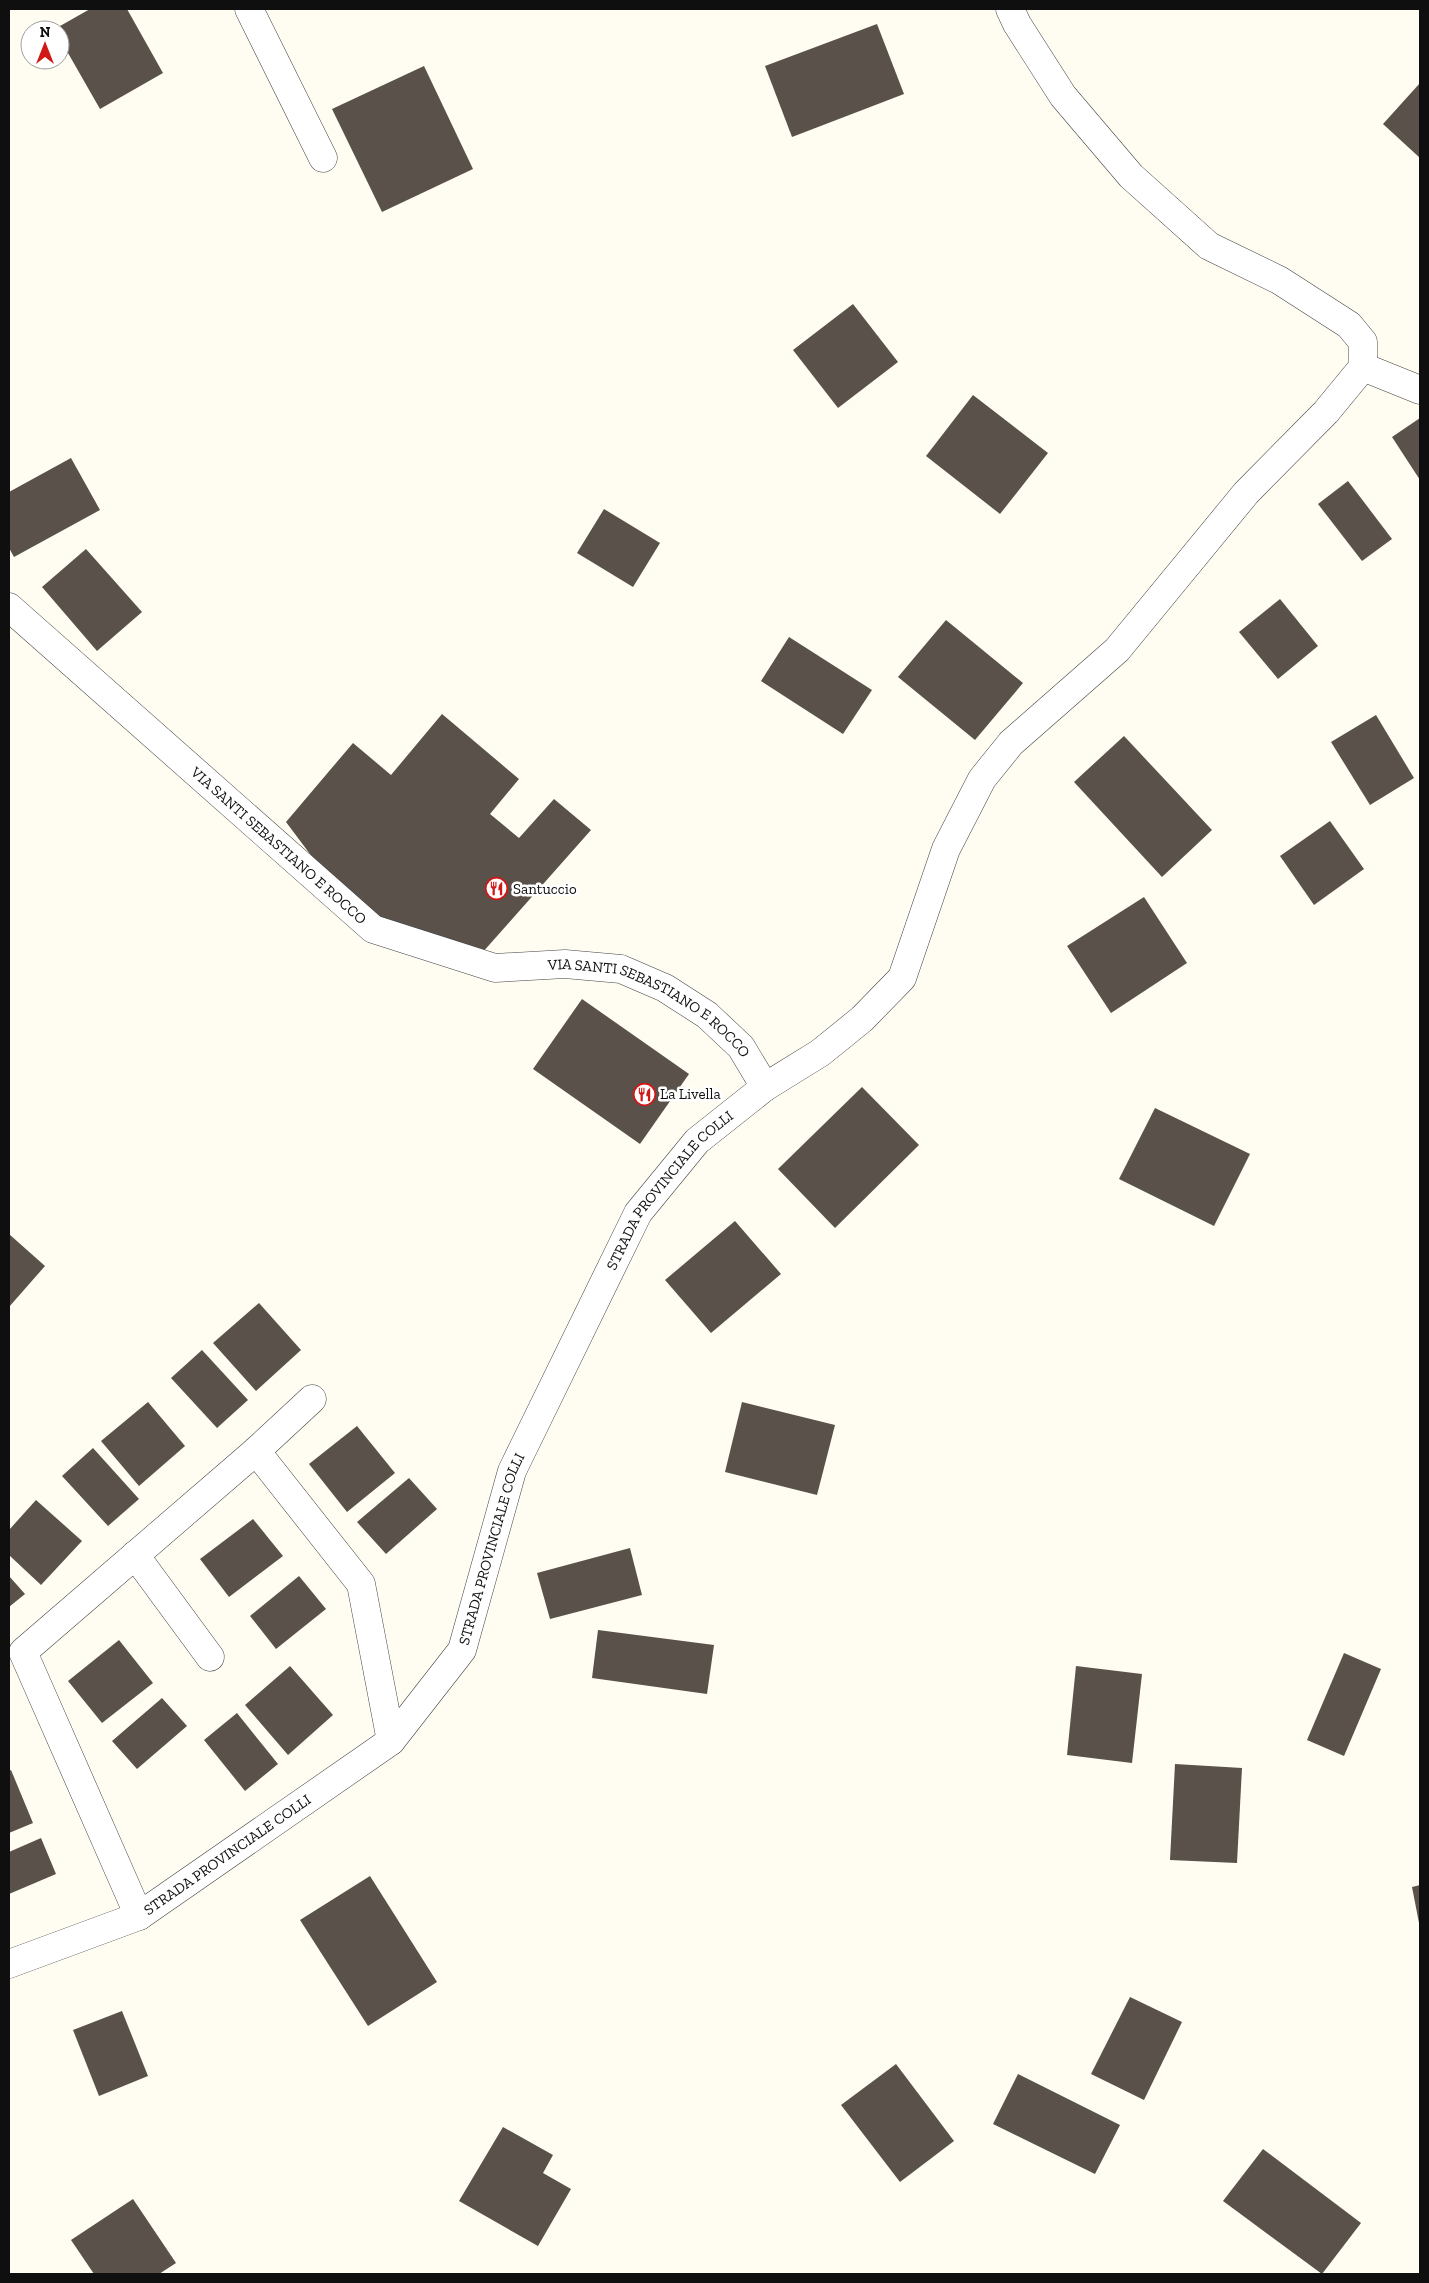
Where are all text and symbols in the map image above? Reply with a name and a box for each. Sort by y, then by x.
north arrow [20,20,70,70]
text: N [40,24,51,41]
street label: VIA SANTI SEBASTIANO E ROCCO [186,762,370,928]
restaurant icon: Santuccio [485,877,509,901]
place label: Santuccio [513,880,577,898]
street label: VIA SANTI SEBASTIANO E ROCCO [546,955,754,1060]
restaurant icon: La Livella [632,1082,656,1106]
place label: La Livella [660,1085,721,1103]
street label: STRADA PROVINCIALE COLLI [603,1107,737,1273]
street label: STRADA PROVINCIALE COLLI [455,1450,528,1647]
street label: STRADA PROVINCIALE COLLI [140,1790,314,1919]

